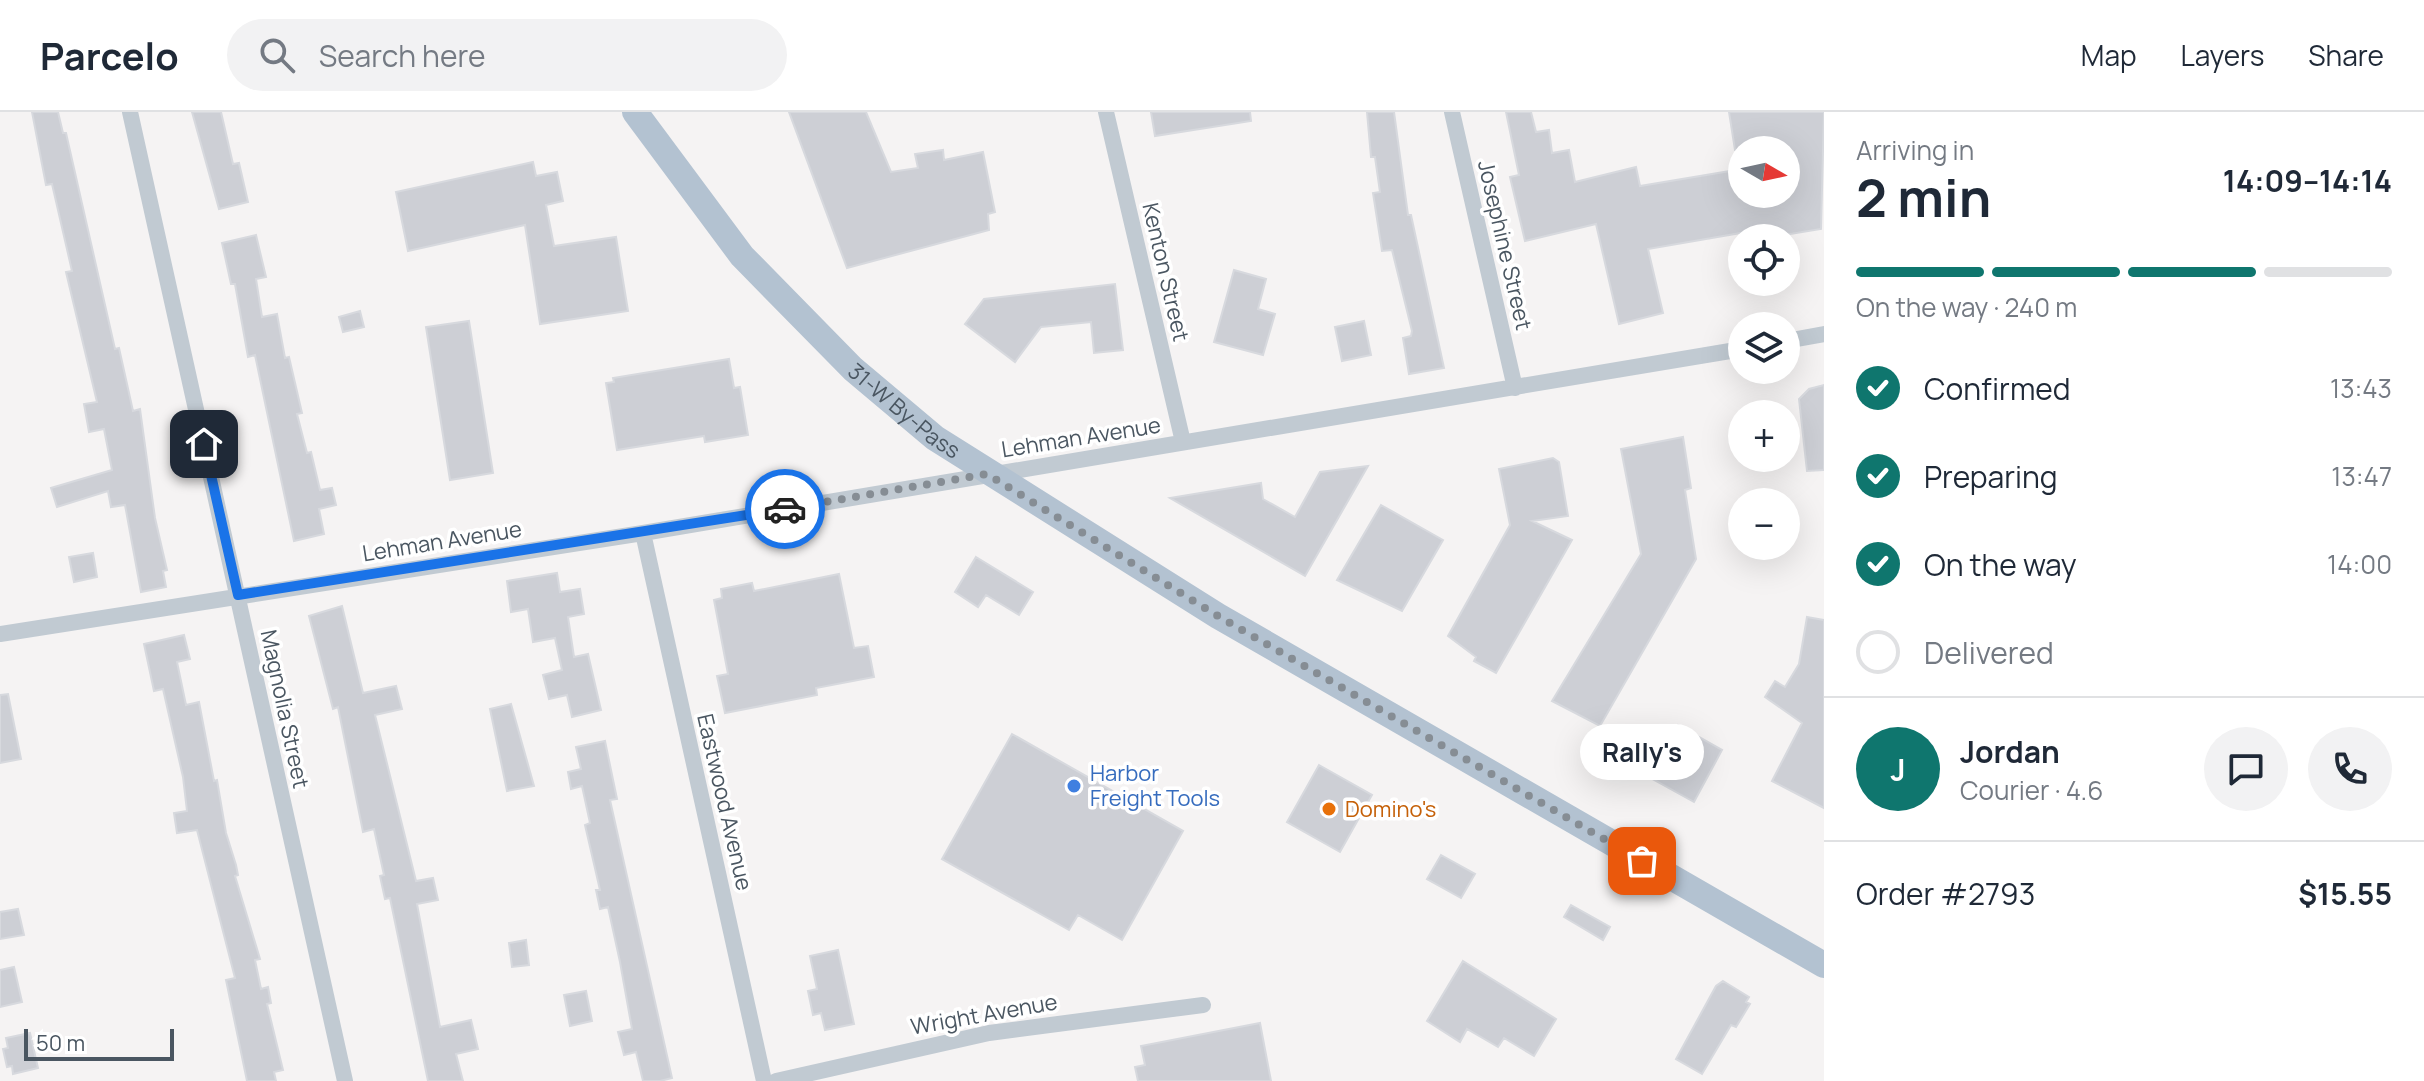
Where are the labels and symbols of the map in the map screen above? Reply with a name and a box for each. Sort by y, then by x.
north arrow [1728,136,1800,208]
street label: Josephine Street [1471,157,1539,333]
street label: Kenton Street [1135,200,1197,344]
street label: 31-W By-Pass [842,356,966,465]
pin [170,410,238,478]
street label: Lehman Avenue [999,410,1163,464]
courier [745,469,825,549]
street label: Lehman Avenue [360,514,524,568]
street label: Magnolia Street [254,627,316,791]
street label: Eastwood Avenue [690,711,760,893]
callout: Rally's [1580,725,1704,781]
place label: Harbor Freight Tools [1090,758,1220,813]
marker: Harbor Freight Tools [1065,777,1083,795]
place label: Domino's [1345,794,1436,824]
marker: Domino's [1320,800,1338,818]
pin [1608,827,1676,895]
street label: Wright Avenue [908,986,1060,1042]
scale bar [24,1025,174,1061]

